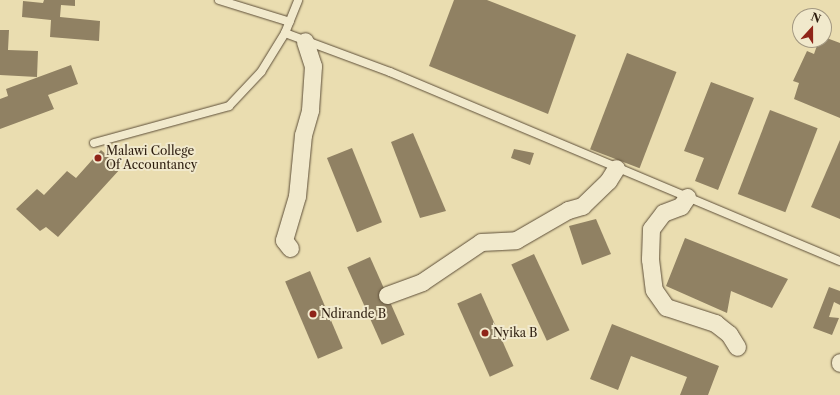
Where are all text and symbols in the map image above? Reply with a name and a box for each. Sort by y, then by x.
north arrow [792,8,832,48]
text: N [809,9,823,26]
place label: Malawi College Of Accountancy [106,144,198,172]
marker: Malawi College Of Accountancy [93,153,103,163]
place label: Ndirande B [321,307,386,321]
marker: Ndirande B [308,309,318,319]
place label: Nyika B [493,326,538,340]
marker: Nyika B [480,328,490,338]

